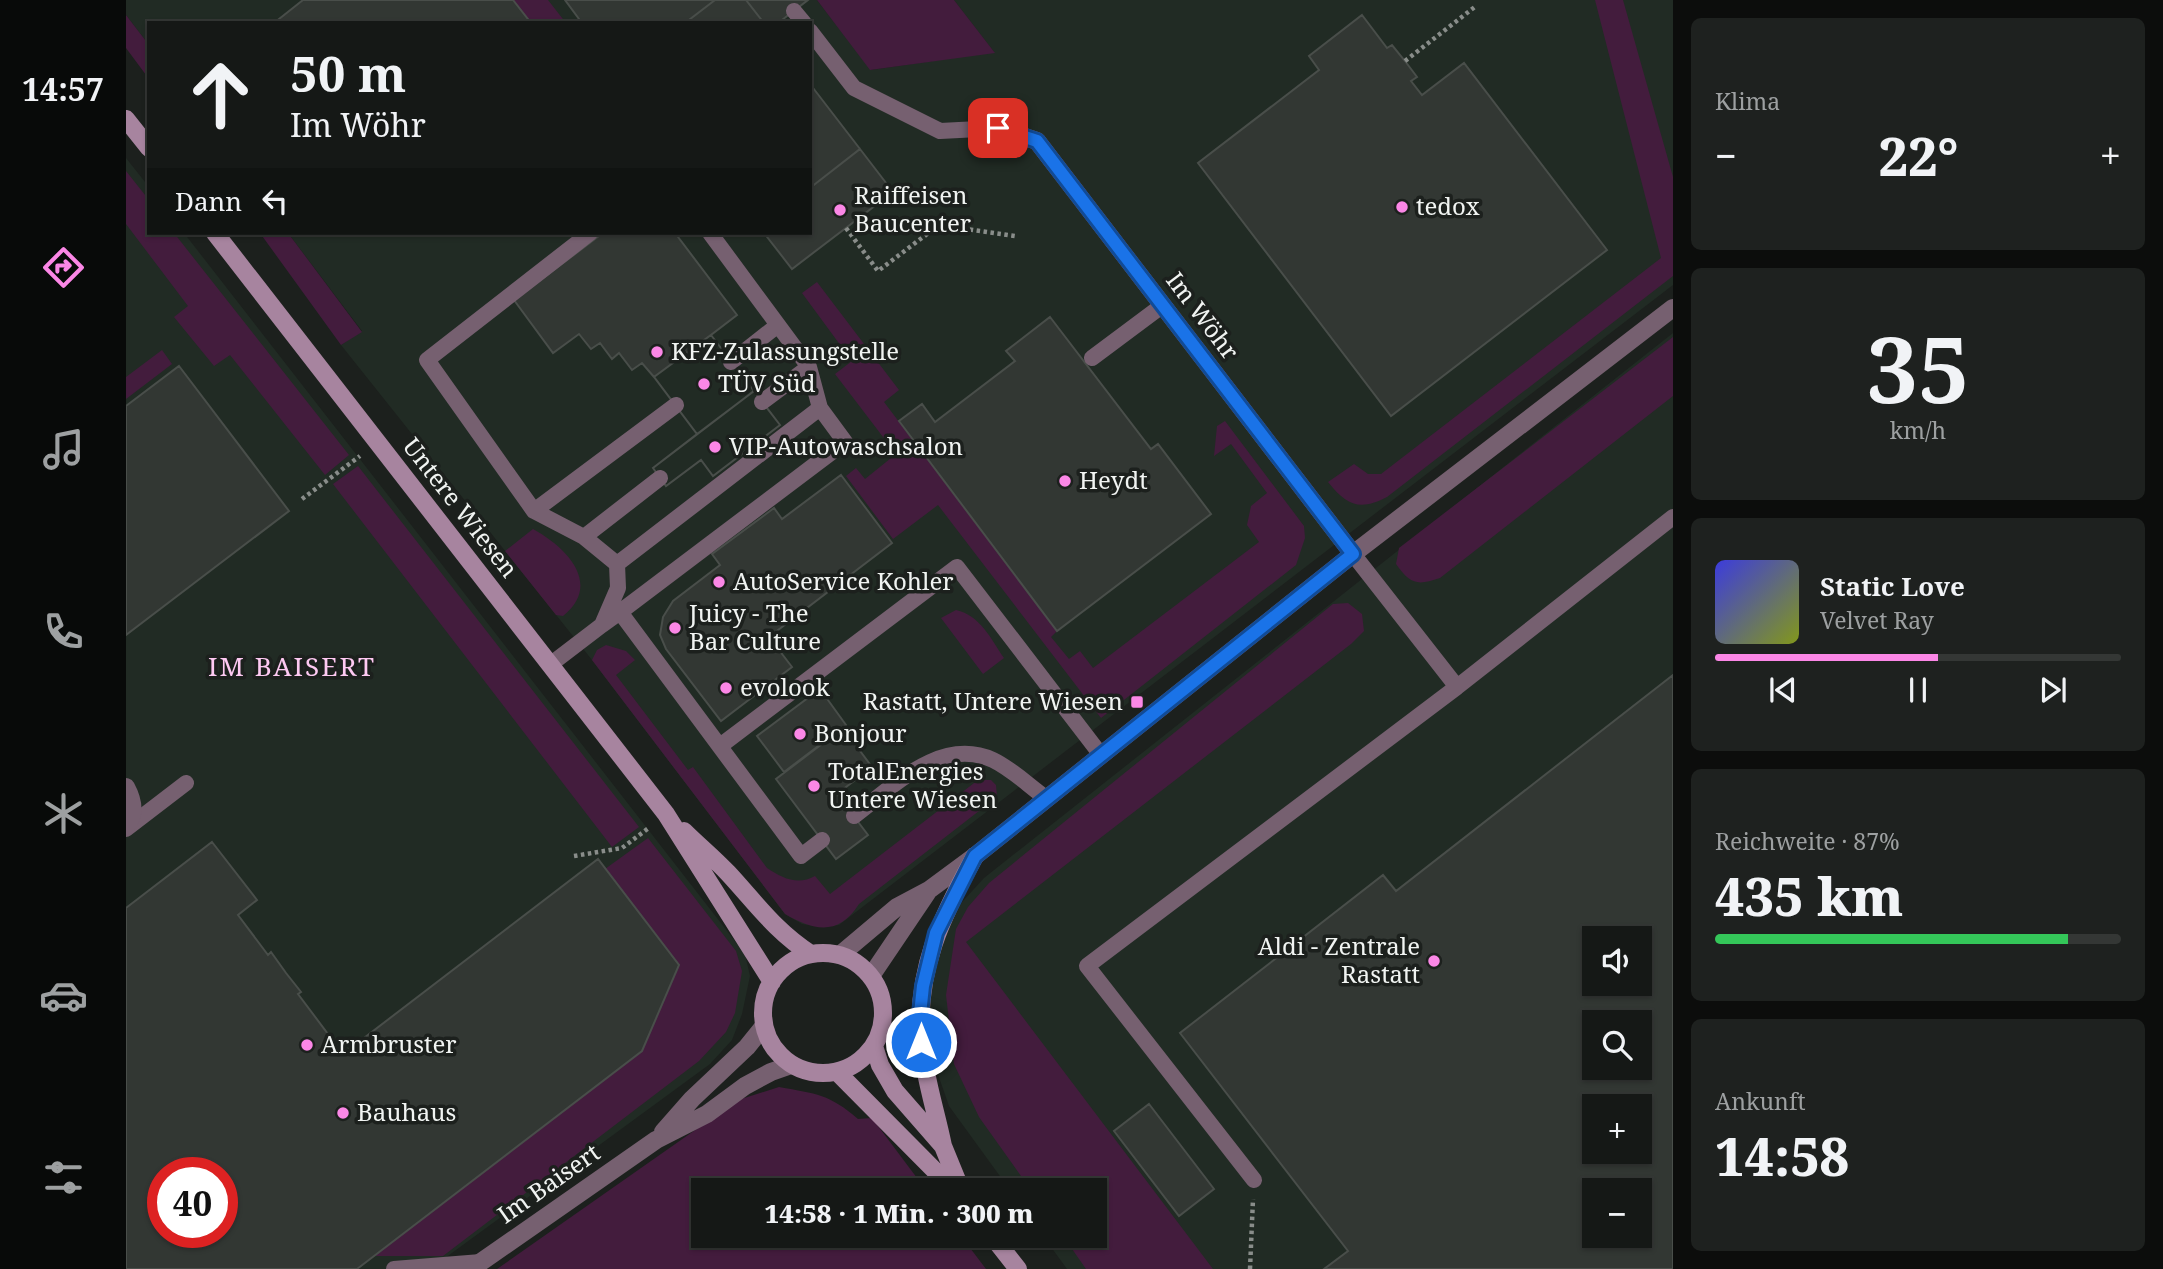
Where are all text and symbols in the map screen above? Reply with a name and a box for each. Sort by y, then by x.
text: 50 m [290,40,406,106]
icon: ahead [175,49,266,140]
text: 14:57 [22,67,104,110]
text: Klima [1715,85,1780,117]
pin [968,98,1028,158]
text: Im Wöhr [290,103,426,146]
icon: arrive [979,109,1017,147]
text: 22° [1878,120,1958,191]
text: − [1715,129,1737,181]
text: + [2100,129,2121,181]
place label: Raiffeisen Baucenter [854,178,971,239]
icon: left [256,182,294,220]
text: Dann [175,183,242,219]
place label: tedox [1416,189,1480,222]
marker: tedox [1394,199,1410,215]
marker: Raiffeisen Baucenter [832,202,848,218]
icon: directions [39,243,88,292]
street label: Im Wöhr [1159,265,1247,366]
text: 35 [1867,306,1969,430]
place label: KFZ-Zulassungstelle [671,334,899,367]
marker: KFZ-Zulassungstelle [649,344,665,360]
place label: TÜV Süd [718,366,816,399]
marker: TÜV Süd [696,376,712,392]
text: km/h [1890,414,1946,446]
icon: music [39,425,88,474]
place label: VIP-Autowaschsalon [729,429,963,462]
street label: Untere Wiesen [396,430,526,584]
marker: VIP-Autowaschsalon [707,439,723,455]
place label: Heydt [1079,463,1148,496]
marker: Heydt [1057,473,1073,489]
place label: AutoService Kohler [733,564,954,597]
text: Static Love [1820,568,1965,604]
marker: AutoService Kohler [711,574,727,590]
place label: Juicy - The Bar Culture [688,596,821,657]
text: Velvet Ray [1820,604,1934,636]
icon: phone [39,607,88,656]
marker: Juicy - The Bar Culture [667,620,683,636]
district label: IM BAISERT [208,648,376,684]
place label: evolook [740,670,831,703]
icon: previous [1764,671,1802,709]
icon: pause [1899,671,1937,709]
icon: next [2034,671,2072,709]
marker: evolook [718,680,734,696]
place label: Rastatt, Untere Wiesen [863,684,1123,717]
marker: Rastatt, Untere Wiesen [1129,694,1145,710]
place label: Bonjour [814,716,907,749]
marker: Bonjour [792,726,808,742]
place label: TotalEnergies Untere Wiesen [828,754,997,815]
marker: TotalEnergies Untere Wiesen [806,778,822,794]
icon: climate [39,789,88,838]
text: Reichweite · 87% [1715,825,1900,857]
text: 435 km [1715,860,1903,931]
map controls [1582,926,1652,1248]
button: sound [1582,926,1652,996]
place label: Aldi - Zentrale Rastatt [1258,929,1420,990]
marker: Aldi - Zentrale Rastatt [1426,953,1442,969]
icon: car [39,971,88,1020]
position arrow [884,1005,958,1079]
button: search [1582,1010,1652,1080]
place label: Armbruster [321,1027,457,1060]
marker: Armbruster [299,1037,315,1053]
text: Ankunft [1715,1085,1806,1117]
button: + [1582,1094,1652,1164]
place label: Bauhaus [357,1095,456,1128]
marker: Bauhaus [335,1105,351,1121]
text: 14:58 [1715,1120,1849,1191]
street label: Im Baisert [490,1135,606,1230]
icon: filters [39,1153,88,1202]
speed limit sign: 40 [147,1157,238,1248]
button: − [1582,1178,1652,1248]
text: 14:58 · 1 Min. · 300 m [765,1195,1033,1231]

